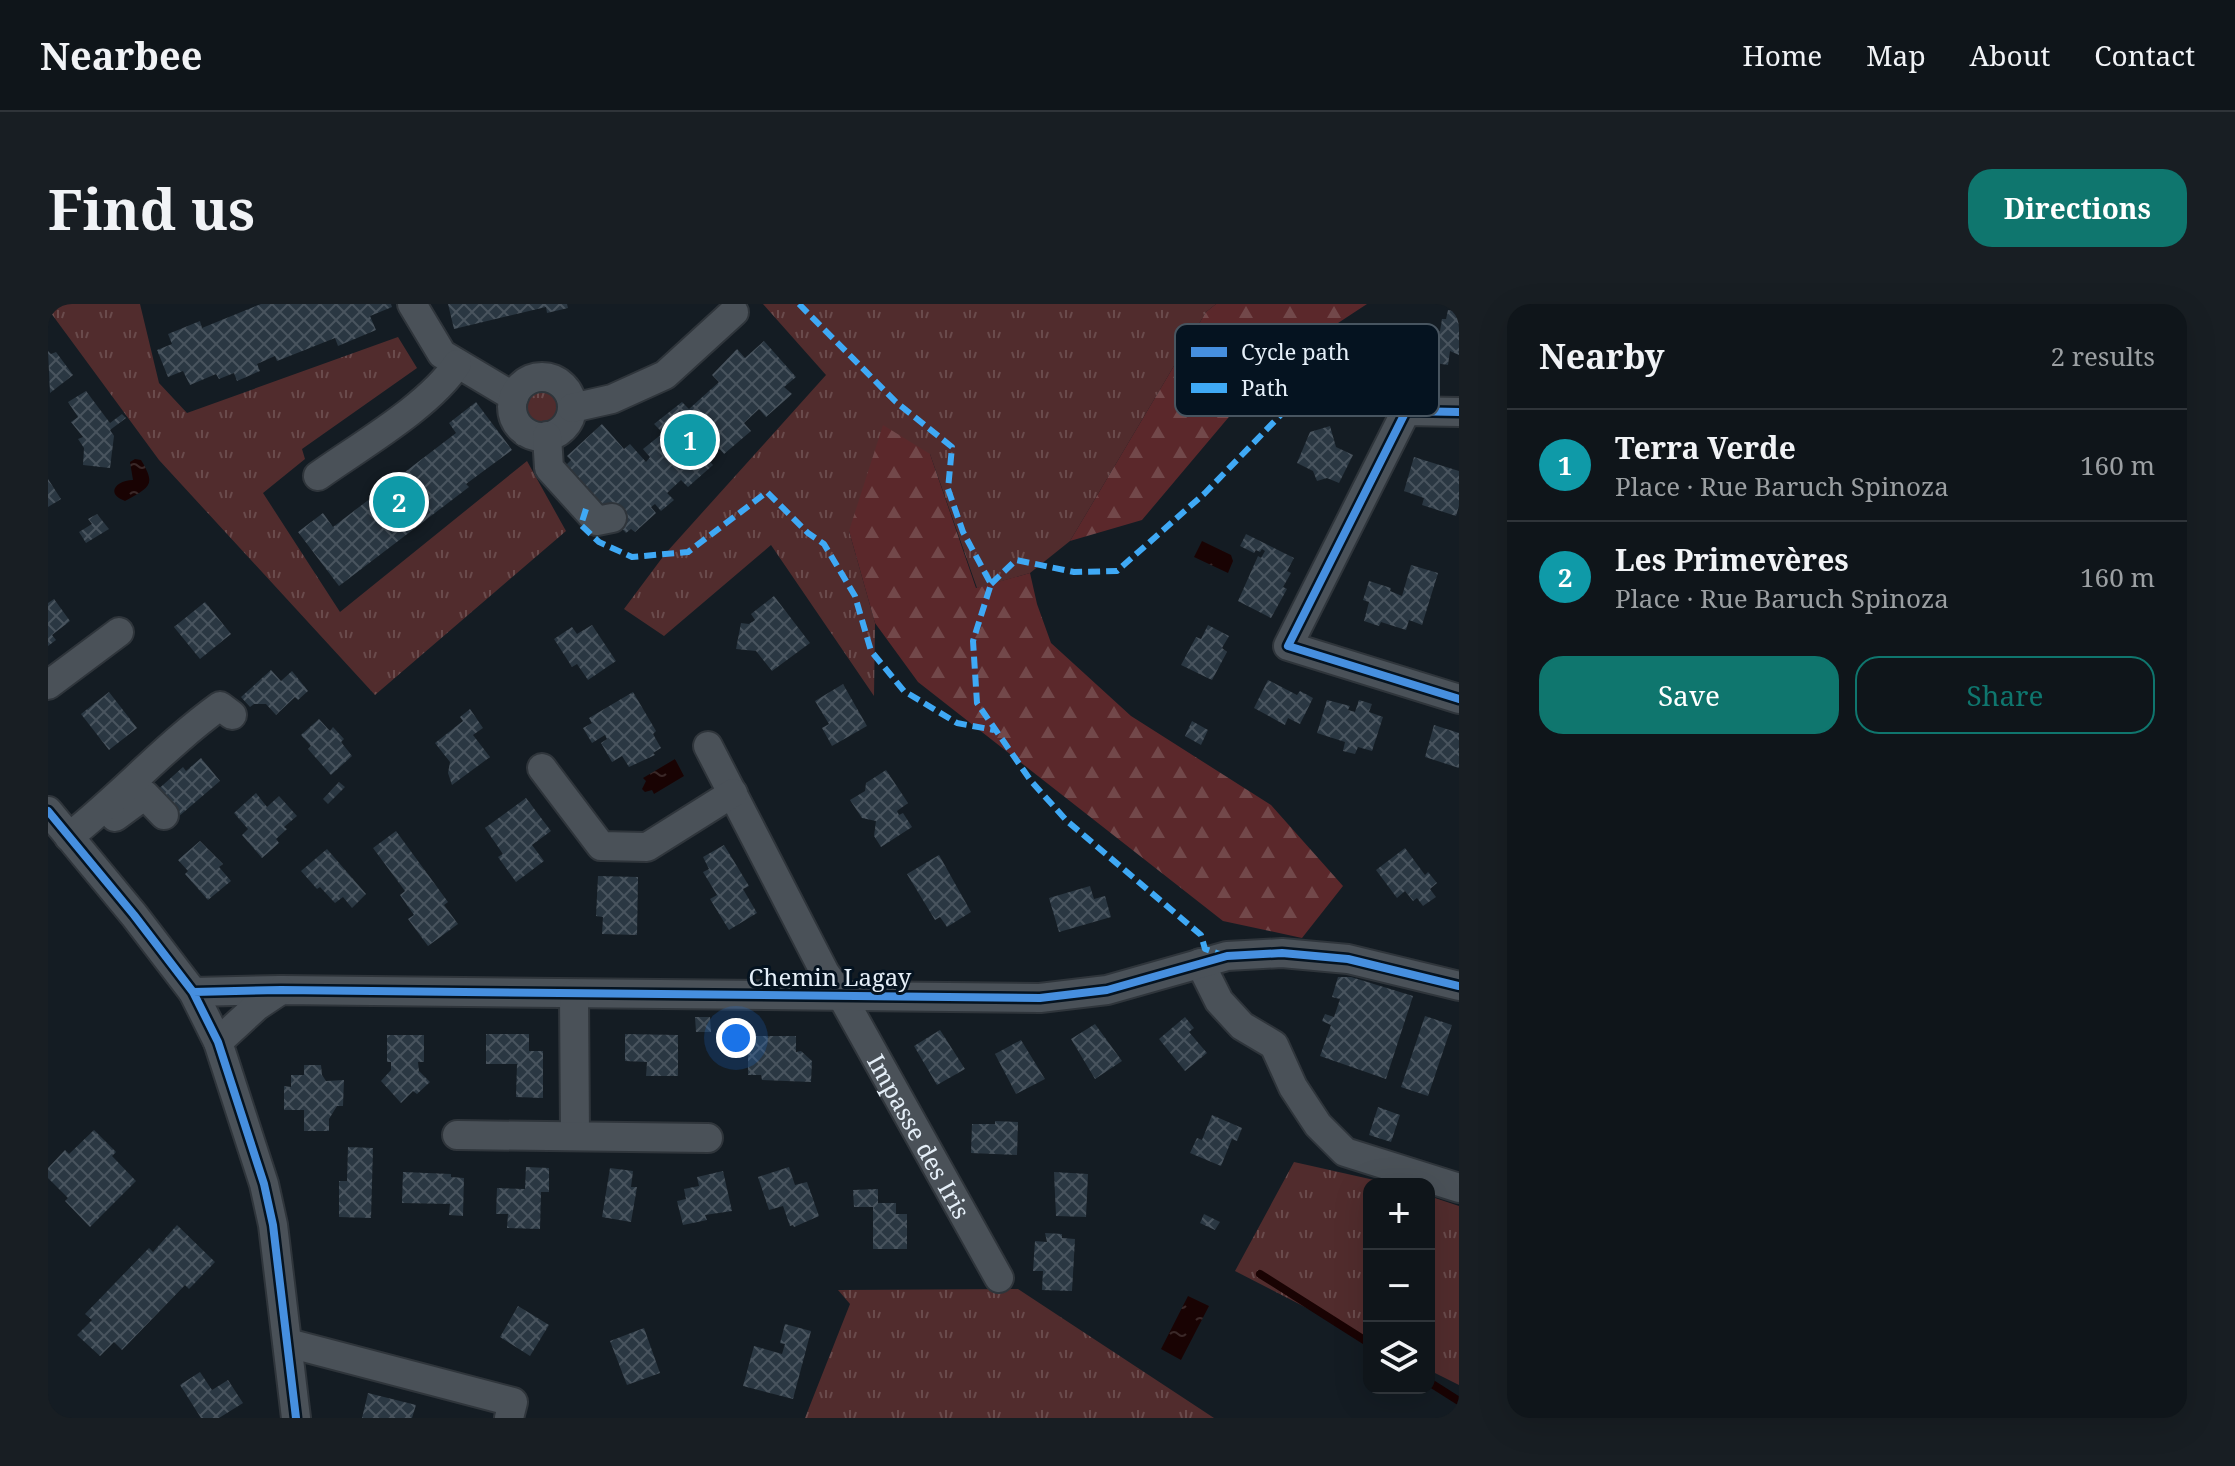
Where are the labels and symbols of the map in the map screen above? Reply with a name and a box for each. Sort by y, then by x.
legend [1175,324,1439,416]
text: Cycle path [1241,336,1350,366]
text: Path [1241,372,1288,402]
pin: 1 [664,410,716,470]
pin: 2 [373,472,425,532]
street label: Chemin Lagay [749,960,912,993]
your location [716,1018,756,1058]
street label: Impasse des Iris [860,1048,979,1224]

